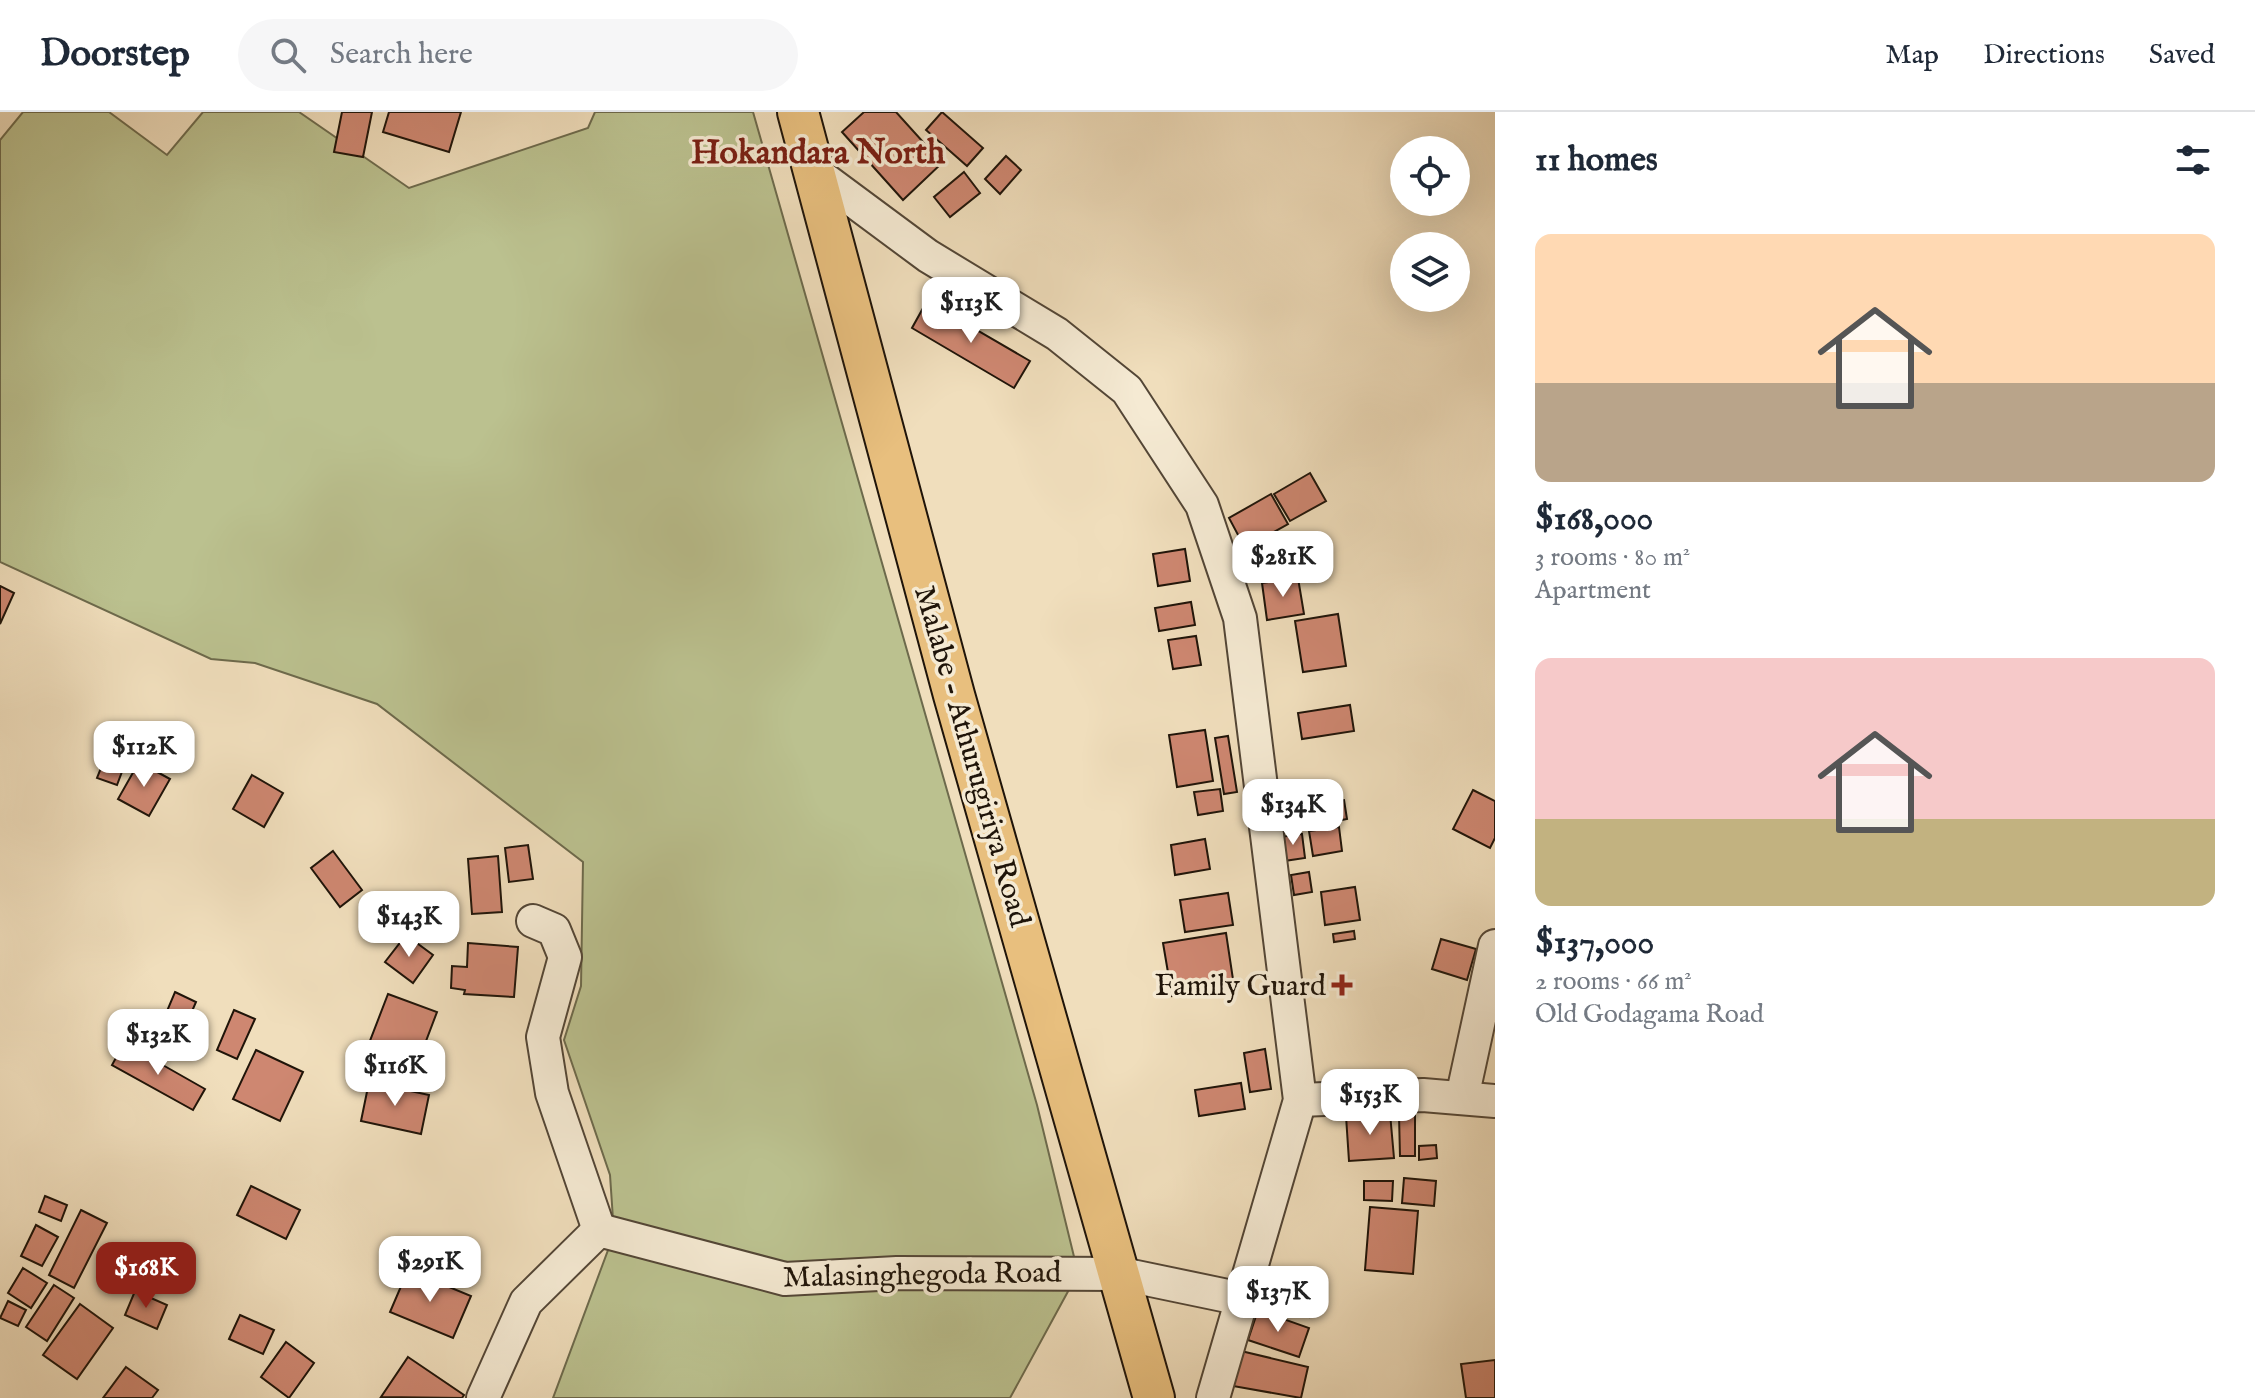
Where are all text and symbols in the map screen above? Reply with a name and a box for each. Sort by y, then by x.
search box [238,19,798,91]
text: Doorstep [40,31,190,79]
icon: search [266,33,310,77]
text: Search here [330,36,473,74]
text: Map [1885,38,1939,73]
text: Directions [1983,38,2105,73]
text: Saved [2149,38,2215,73]
district label: Hokandara North [691,132,946,175]
map controls [1390,136,1470,312]
button: locate [1390,136,1470,216]
icon: filters [2171,138,2215,182]
text: 11 homes [1535,139,1658,182]
button: layers [1390,232,1470,312]
pin: $113K [915,277,1027,345]
text: $113K [940,286,1002,319]
icon: home [1803,286,1947,430]
text: $168,000 [1535,498,1653,541]
pin: $281K [1227,531,1339,599]
text: $281K [1250,540,1316,573]
text: 3 rooms · 80 m² [1535,541,1690,574]
text: Apartment [1535,574,1651,607]
street label: Malabe - Athurugiriya Road [904,582,1038,932]
icon: home [1803,710,1947,854]
pin: $112K [88,721,200,789]
text: $112K [112,730,176,763]
pin: $134K [1237,779,1349,847]
text: $134K [1260,788,1326,821]
pin: $143K [353,891,465,959]
text: $143K [376,900,442,933]
text: $137,000 [1535,922,1654,965]
text: 2 rooms · 66 m² [1535,965,1692,998]
place label: Family Guard [1155,968,1327,1006]
marker: Family Guard [1333,976,1351,994]
text: Old Godagama Road [1535,998,1764,1031]
pin: $132K [102,1009,214,1077]
text: $132K [126,1018,190,1051]
pin: $116K [339,1040,451,1108]
text: $116K [363,1049,427,1082]
pin: $153K [1314,1069,1426,1137]
text: $153K [1339,1078,1401,1111]
pin: $291K [374,1236,486,1304]
pin: $168K [90,1242,202,1310]
text: $291K [397,1245,463,1278]
text: $168K [114,1251,178,1284]
street label: Malasinghegoda Road [782,1255,1063,1297]
pin: $137K [1222,1266,1334,1334]
text: $137K [1246,1275,1310,1308]

